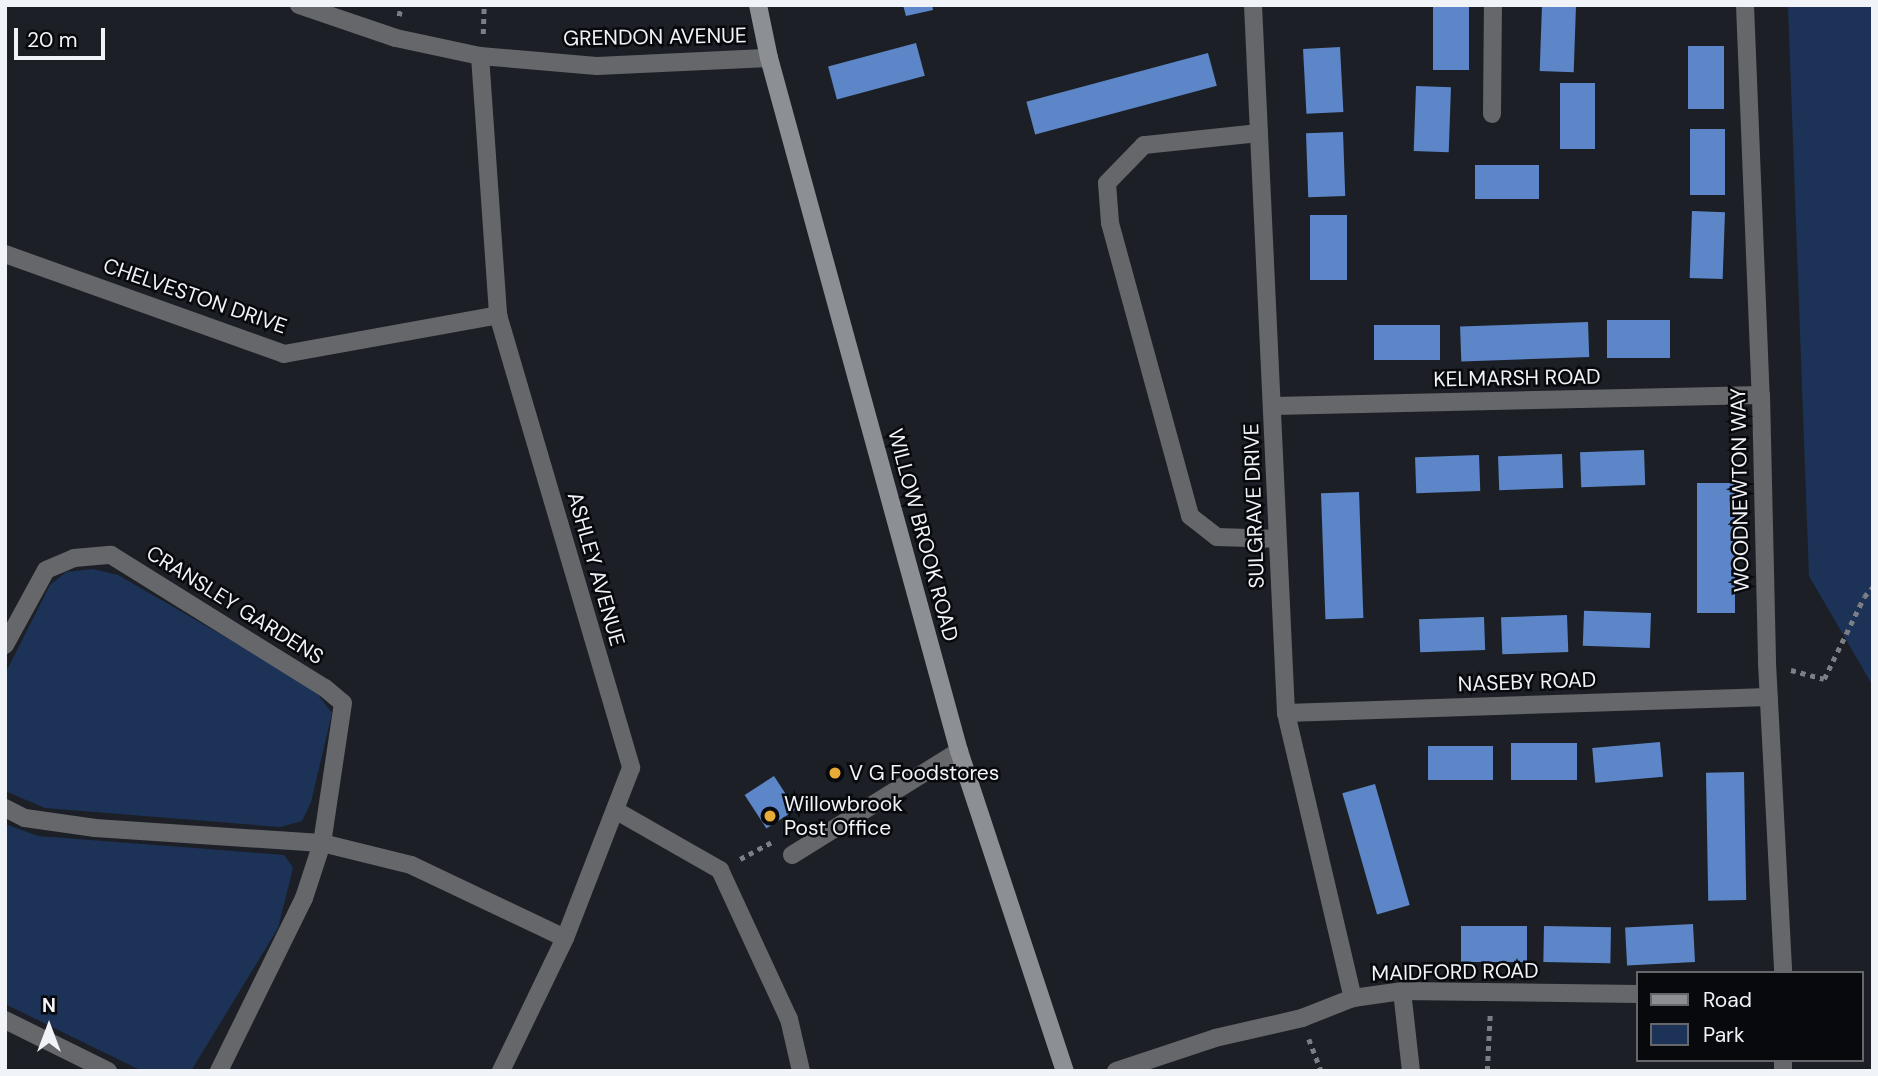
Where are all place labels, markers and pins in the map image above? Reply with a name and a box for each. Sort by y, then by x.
place label: V G Foodstores [849,760,999,786]
marker: V G Foodstores [827,765,843,781]
place label: Willowbrook Post Office [784,791,903,841]
marker: Willowbrook Post Office [762,808,778,824]

